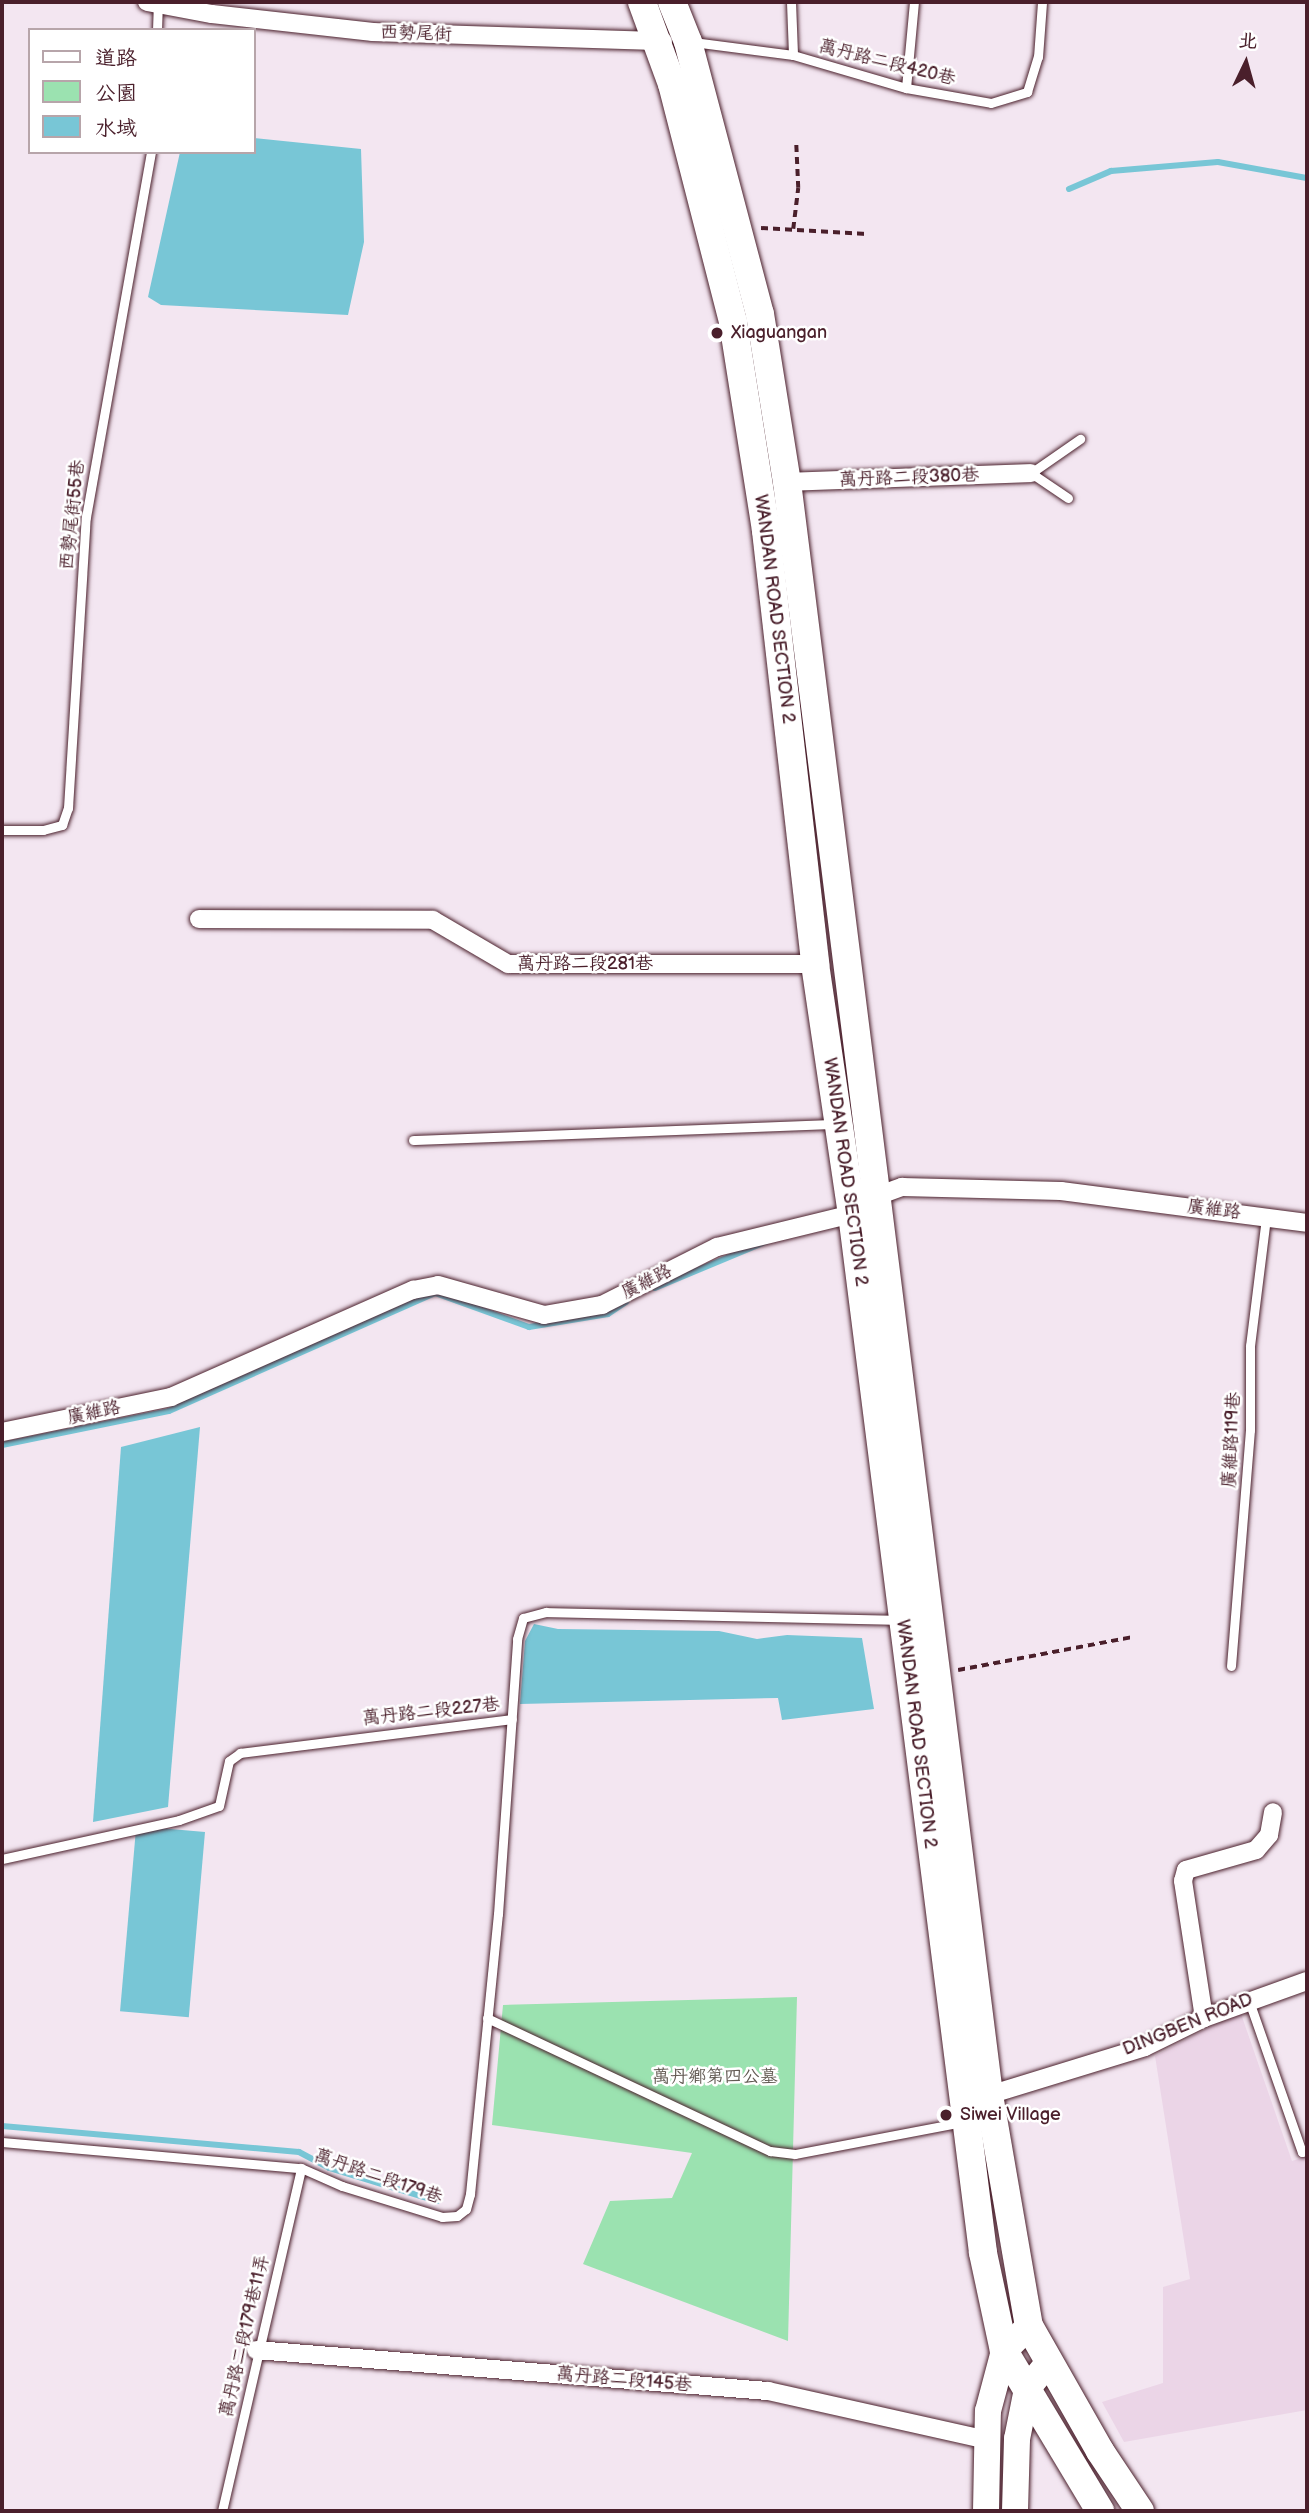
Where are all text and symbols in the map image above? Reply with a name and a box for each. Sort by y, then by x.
street label: 西勢尾街 [380,22,452,46]
legend [28,28,256,154]
north arrow [1211,28,1281,98]
text: 北 [1237,29,1258,54]
street label: 萬丹路二段420巷 [816,36,958,90]
text: 道路 [95,46,137,71]
text: 公園 [95,81,137,106]
text: 水域 [95,116,137,141]
place label: Xiaguangan [731,322,827,344]
marker: Xiaguangan [709,325,725,341]
street label: 西勢尾街55巷 [56,459,90,571]
street label: 萬丹路二段380巷 [839,465,979,491]
street label: WANDAN ROAD SECTION 2 [749,493,799,725]
street label: 萬丹路二段281巷 [517,953,653,975]
street label: WANDAN ROAD SECTION 2 [818,1056,872,1288]
street label: 廣維路 [1186,1196,1242,1224]
street label: 廣維路 [618,1260,676,1304]
street label: 廣維路119巷 [1219,1391,1245,1489]
street label: 廣維路 [65,1397,123,1429]
street label: WANDAN ROAD SECTION 2 [891,1618,941,1850]
street label: 萬丹路二段227巷 [361,1694,501,1730]
street label: DINGBEN ROAD [1120,1989,1256,2061]
park label: 萬丹鄉第四公墓 [652,2066,778,2088]
place label: Siwei Village [960,2104,1061,2126]
marker: Siwei Village [938,2107,954,2123]
street label: 萬丹路二段179巷 [311,2145,445,2209]
street label: 萬丹路二段179巷11弄 [216,2253,274,2419]
street label: 萬丹路二段145巷 [555,2363,693,2397]

